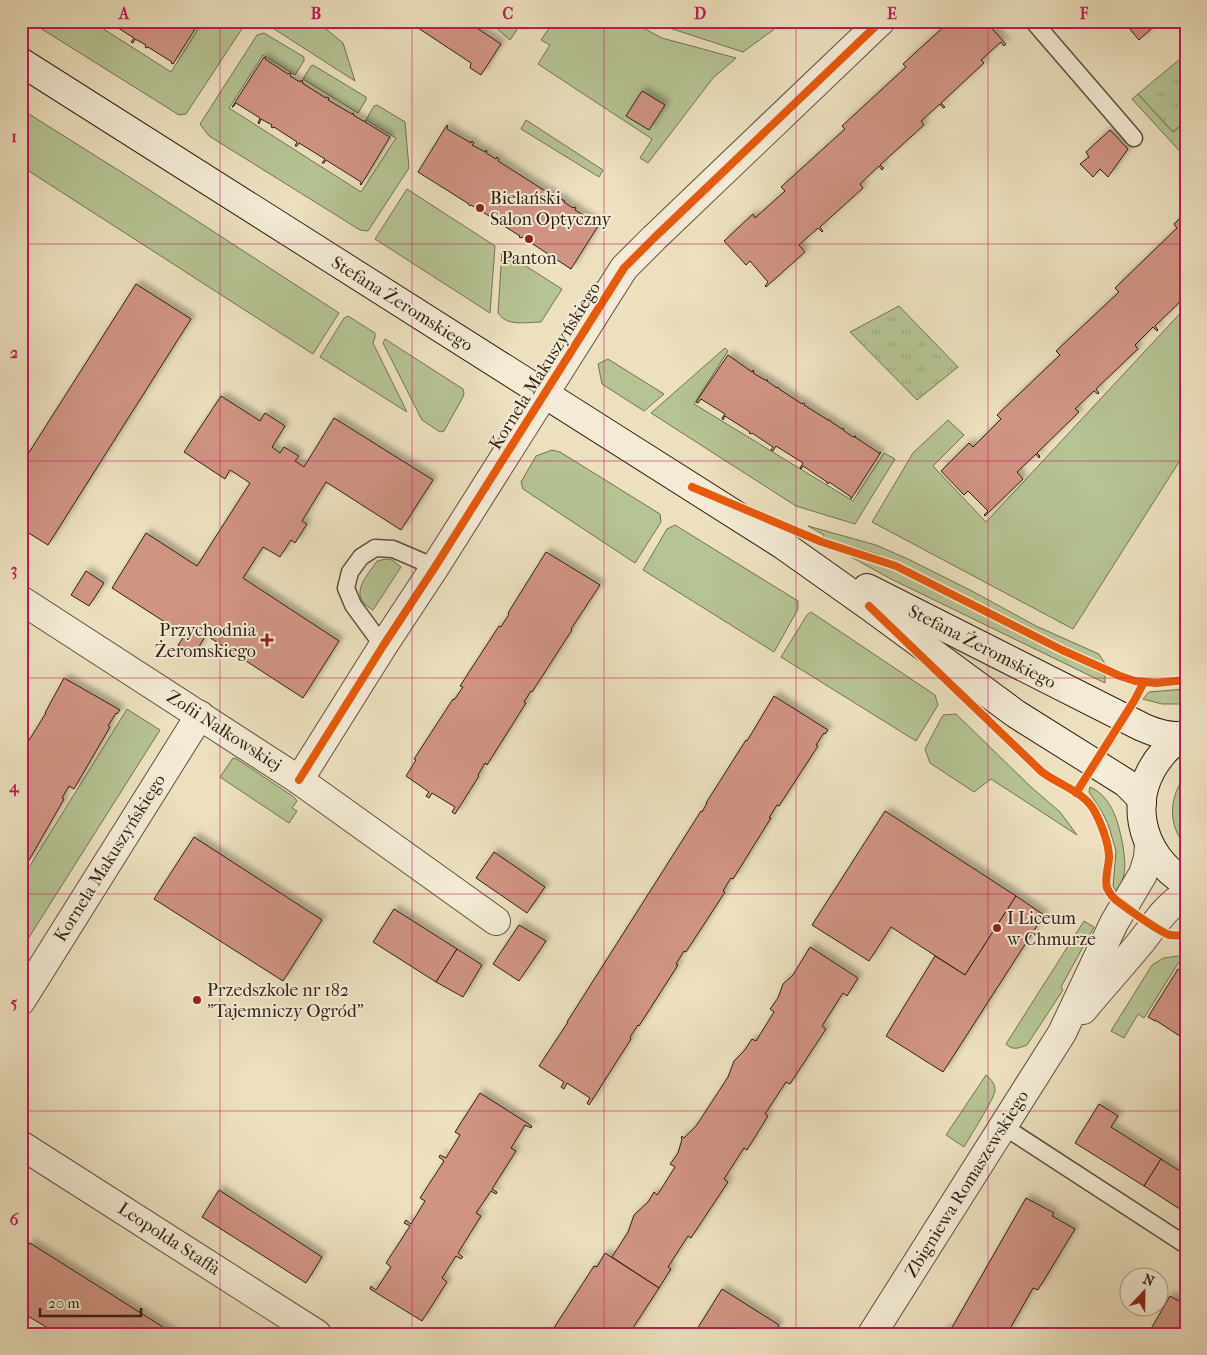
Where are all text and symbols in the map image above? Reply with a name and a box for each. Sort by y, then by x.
text: A [118,4,130,23]
text: B [311,4,321,23]
text: C [503,4,514,23]
text: D [694,4,706,23]
text: E [887,4,897,23]
text: F [1079,4,1089,23]
text: 1 [11,127,17,146]
place label: Bielański Salon Optyczny [490,188,612,230]
marker: Bielański Salon Optyczny [474,202,486,214]
marker: Panton [523,233,535,245]
place label: Panton [501,248,557,269]
street label: Stefana Żeromskiego [327,251,477,356]
street label: Kornela Makuszyńskiego [485,278,605,454]
text: 2 [10,343,18,362]
text: 3 [11,560,17,580]
street label: Stefana Żeromskiego [905,600,1060,693]
place label: Przychodnia Żeromskiego [155,620,257,662]
marker: Przychodnia Żeromskiego [260,633,274,647]
street label: Zofii Nałkowskiej [163,686,285,776]
street label: Kornela Makuszyńskiego [50,770,170,946]
text: 4 [8,777,20,797]
place label: I Liceum w Chmurze [1006,908,1096,950]
marker: I Liceum w Chmurze [991,922,1003,934]
place label: Przedszkole nr 182 "Tajemniczy Ogród" [207,980,364,1022]
text: 5 [11,993,18,1012]
marker: Przedszkole nr 182 "Tajemniczy Ogród" [191,994,203,1006]
street label: Zbigniewa Romaszewskiego [901,1086,1033,1282]
street label: Leopolda Staffa [114,1198,225,1280]
text: 6 [10,1210,19,1229]
north arrow [1120,1268,1170,1318]
text: N [1141,1271,1157,1290]
scale bar [40,1285,141,1317]
text: 20 m [48,1294,80,1312]

